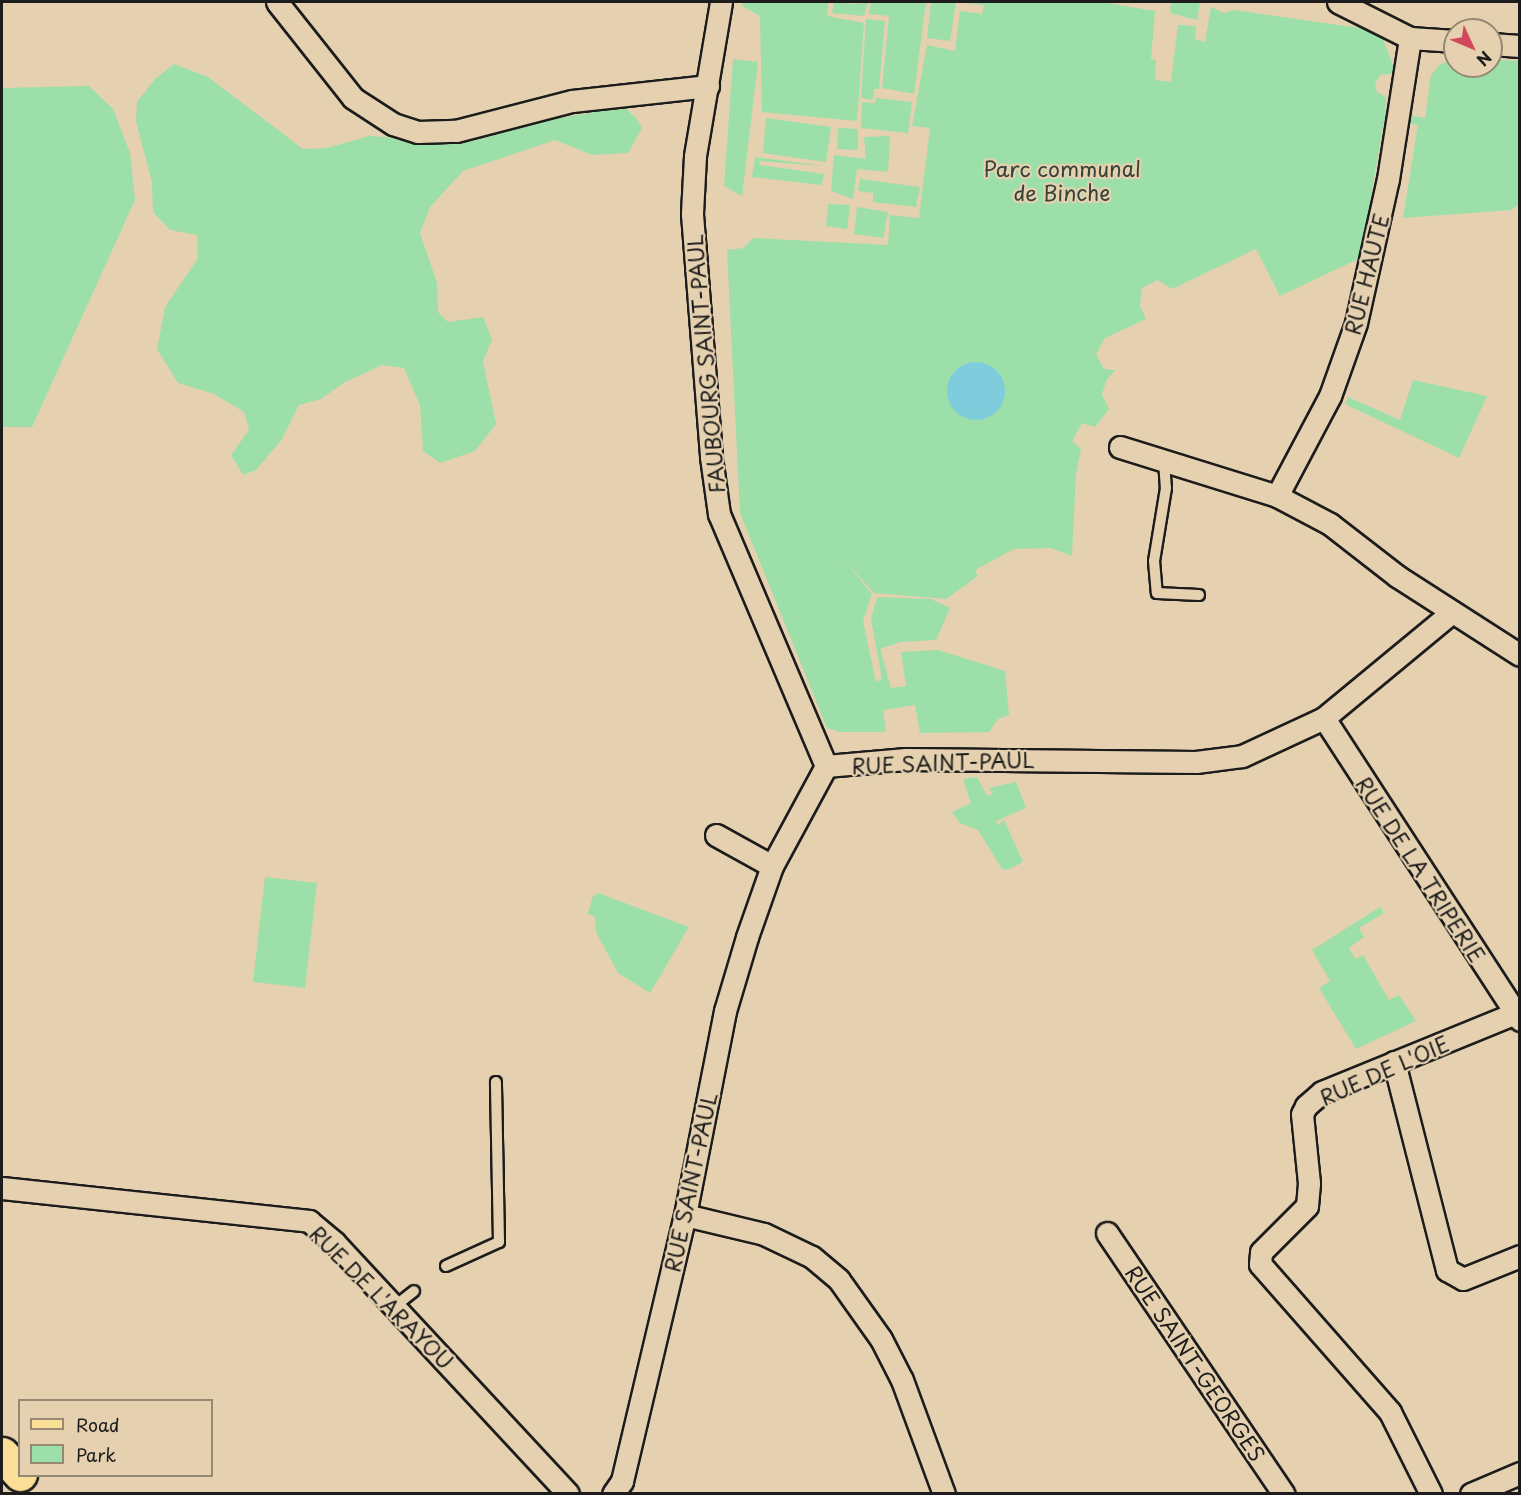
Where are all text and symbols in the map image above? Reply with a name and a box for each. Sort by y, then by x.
north arrow [1443,18,1503,78]
text: N [1471,46,1498,72]
park label: Parc communal de Binche [984,155,1140,205]
street label: RUE HAUTE [1338,210,1394,338]
street label: FAUBOURG SAINT-PAUL [681,232,729,496]
street label: RUE SAINT-PAUL [850,746,1036,778]
street label: RUE DE LA TRIPERIE [1351,771,1491,967]
street label: RUE DE L'OIE [1315,1030,1453,1110]
street label: RUE SAINT-PAUL [659,1089,721,1275]
street label: RUE DE L'ARAYOU [304,1219,460,1375]
street label: RUE SAINT-GEORGES [1121,1260,1271,1466]
legend [18,1399,213,1477]
text: Road [76,1411,120,1438]
text: Park [76,1441,116,1468]

